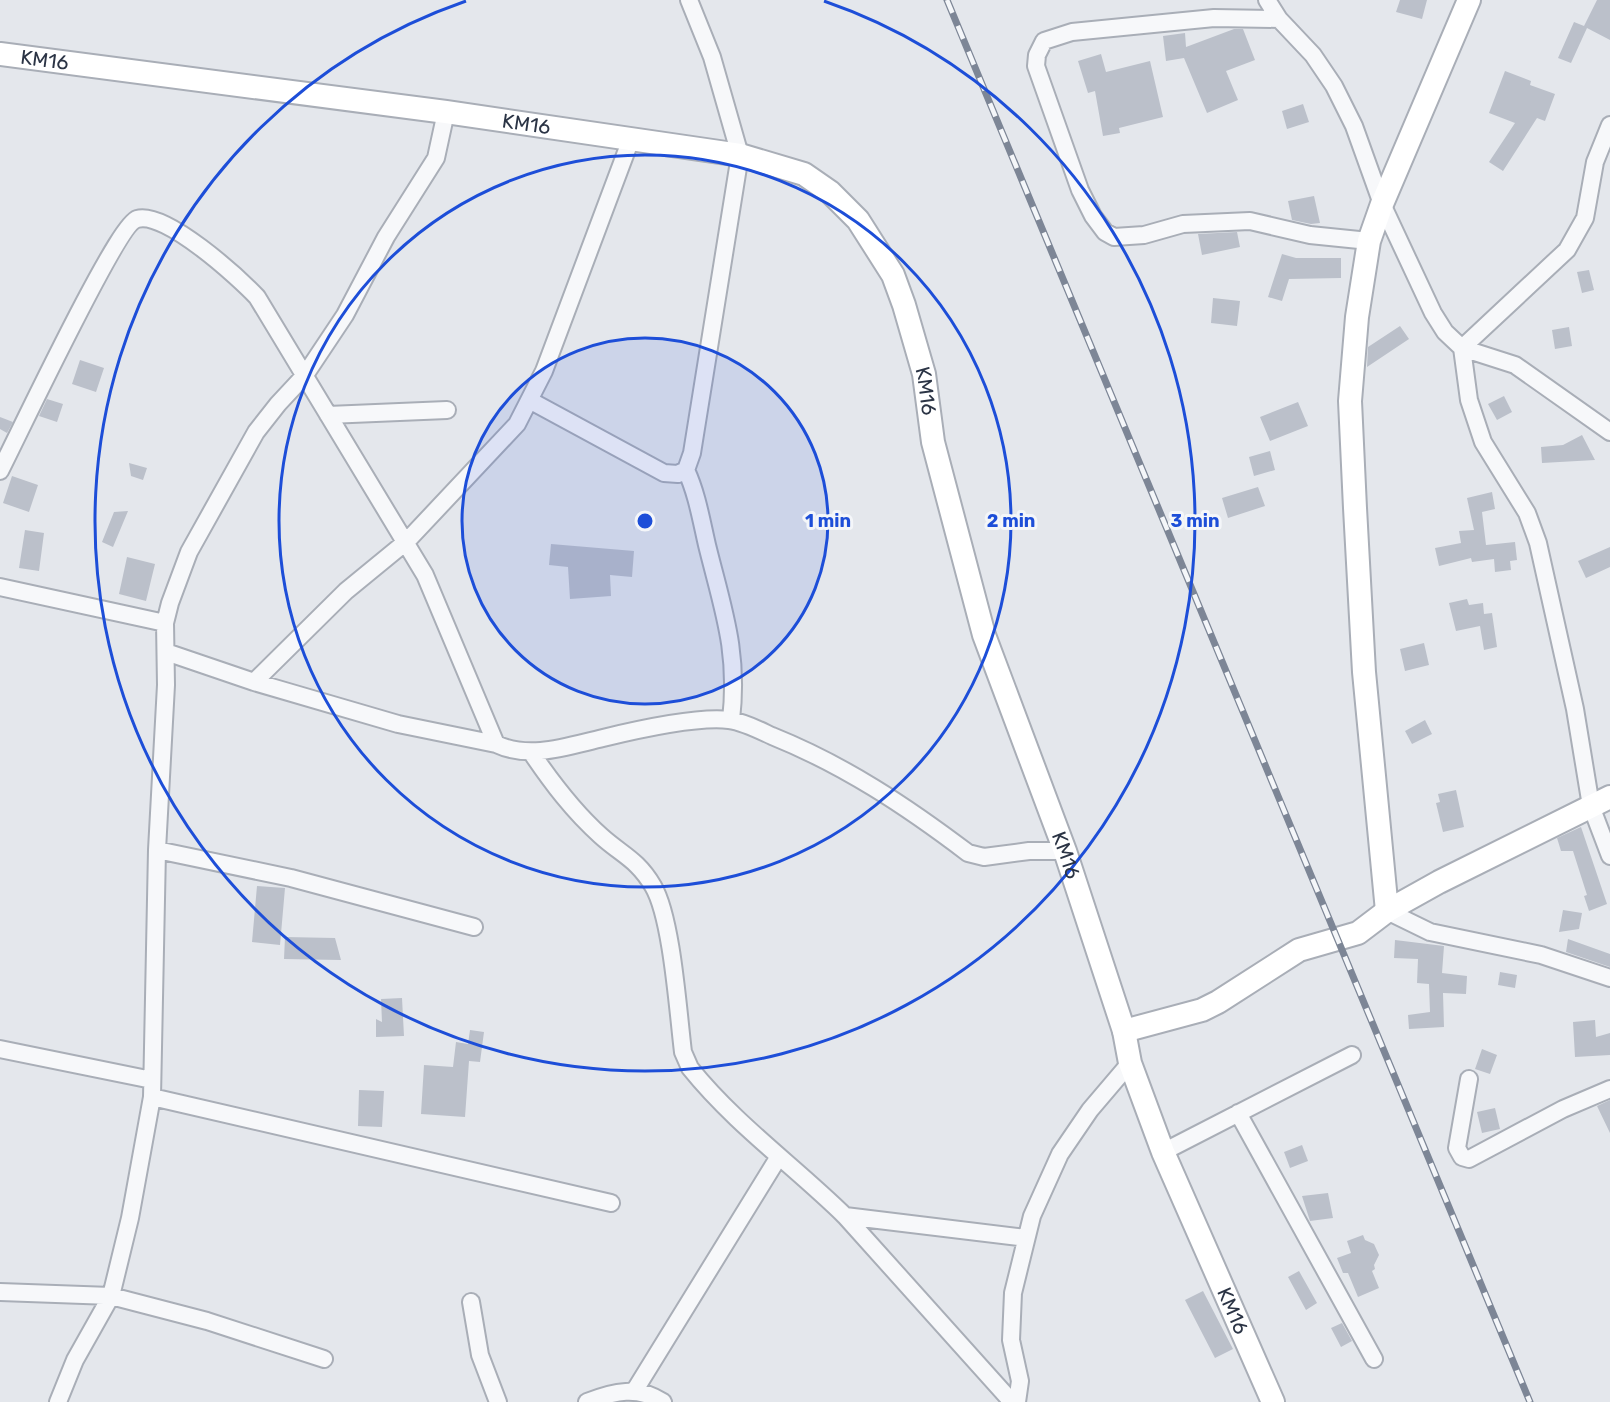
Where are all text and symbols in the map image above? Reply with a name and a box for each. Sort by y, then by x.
street label: KM16 [19,45,70,75]
street label: KM16 [501,108,552,139]
street label: KM16 [910,364,941,417]
text: 1 min [805,510,851,532]
text: 2 min [987,510,1035,532]
text: 3 min [1171,510,1219,532]
centre of rings [635,511,655,531]
street label: KM16 [1047,828,1085,882]
street label: KM16 [1212,1284,1254,1338]

